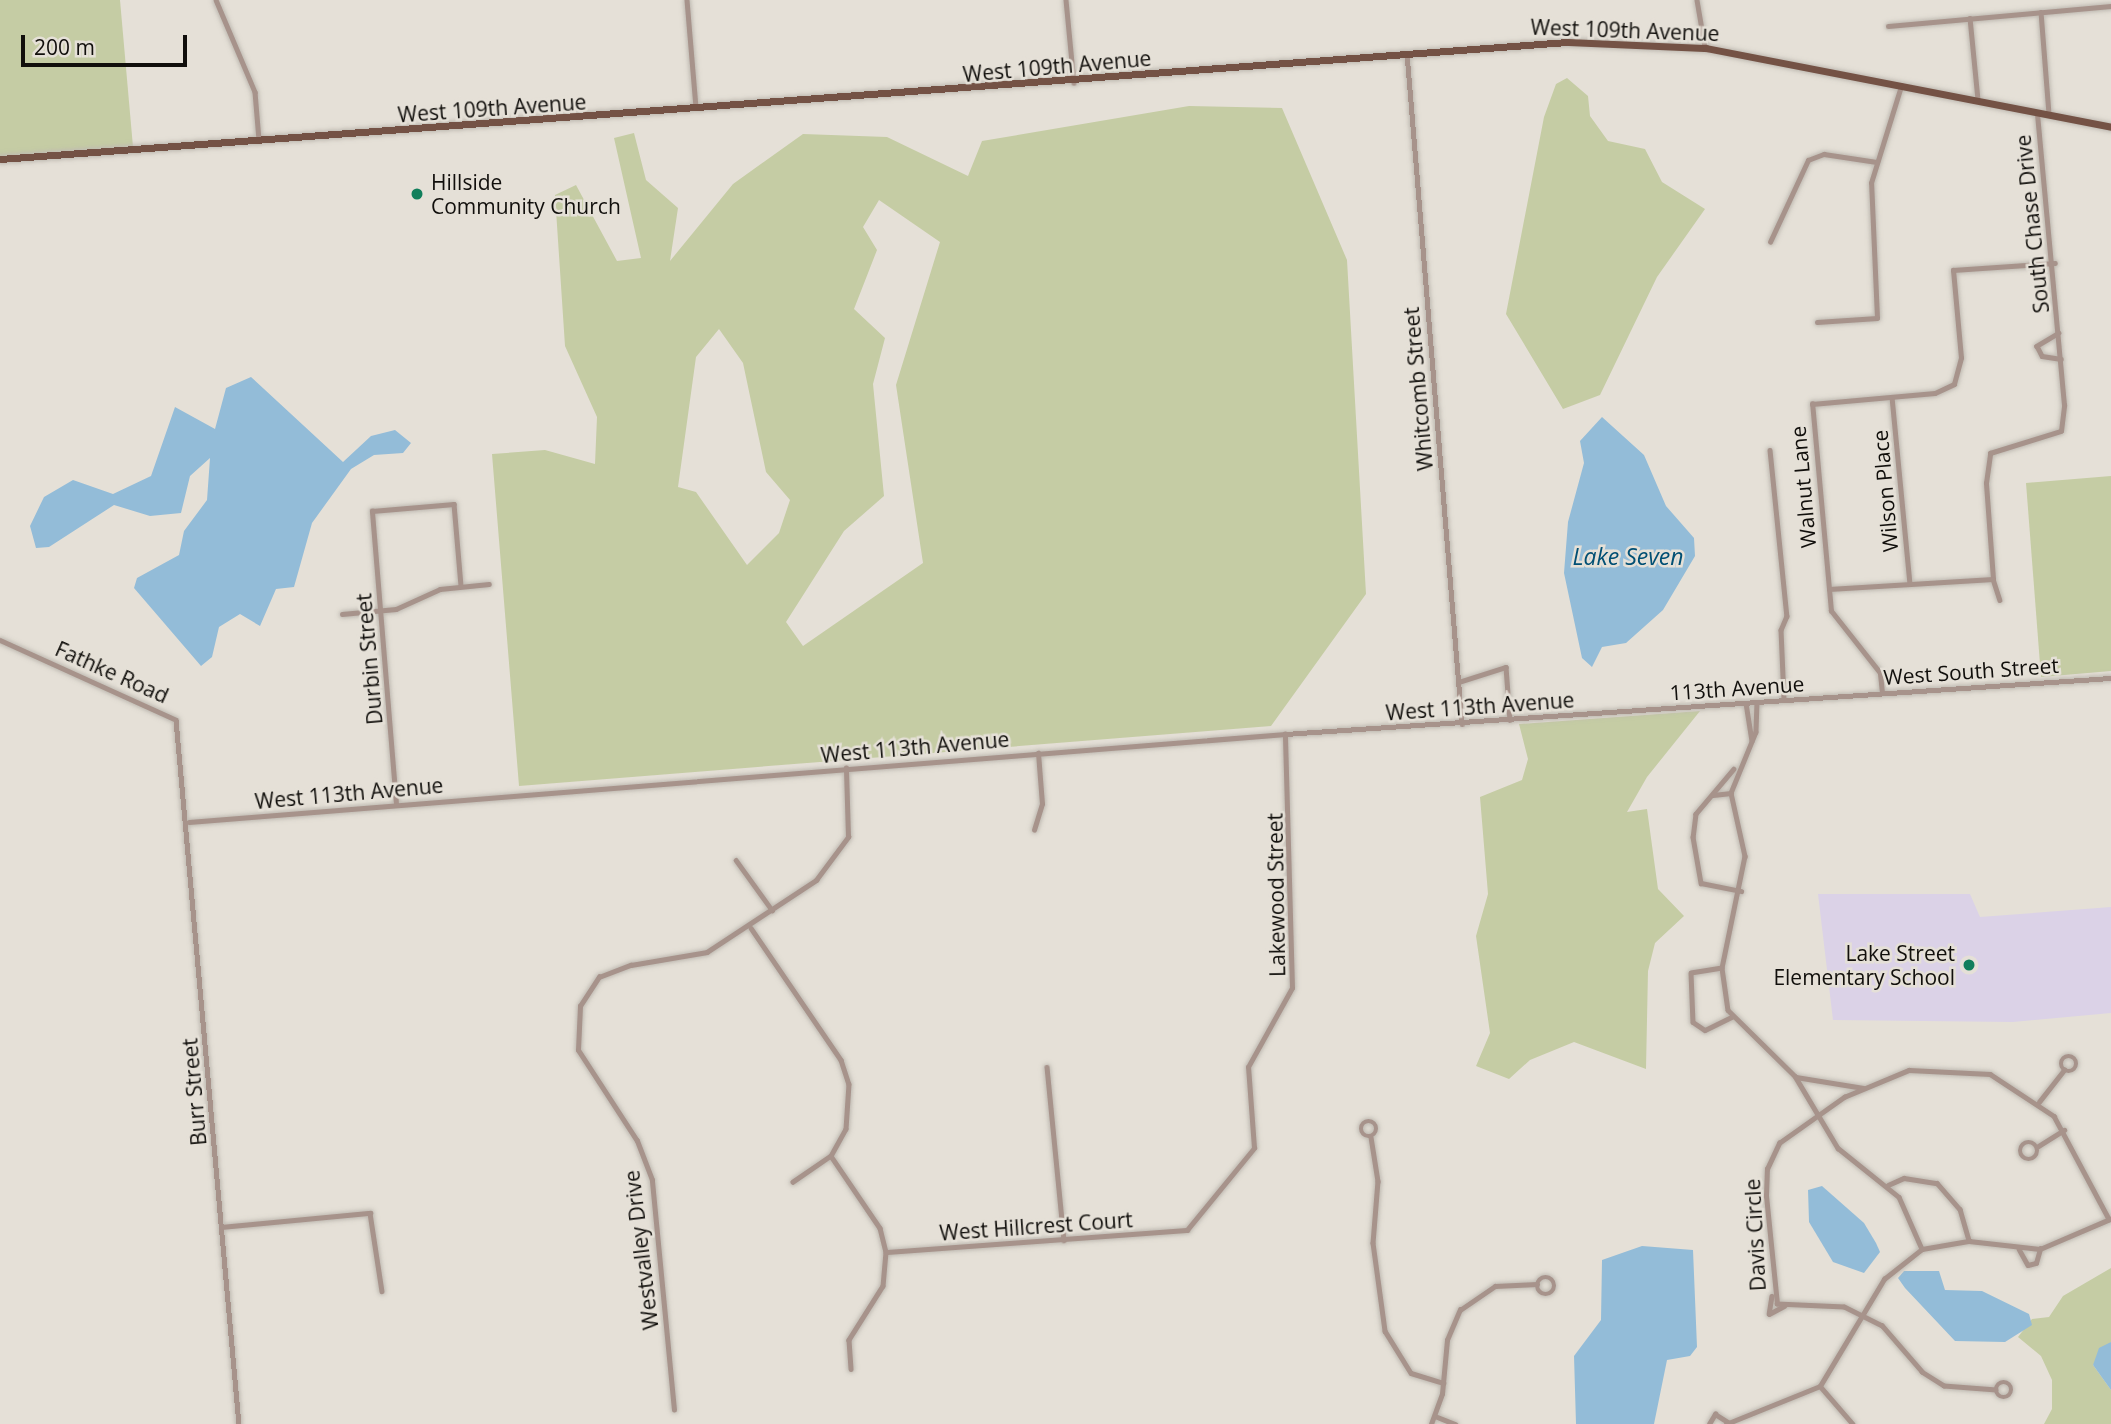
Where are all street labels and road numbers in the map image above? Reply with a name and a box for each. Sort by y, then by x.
street label: West 109th Avenue [1530,14,1720,46]
street label: West 109th Avenue [962,45,1152,87]
street label: West 109th Avenue [397,89,587,127]
street label: South Chase Drive [2010,134,2054,314]
street label: Whitcomb Street [1398,306,1438,472]
street label: Walnut Lane [1785,425,1821,549]
street label: Wilson Place [1867,429,1903,553]
street label: Durbin Street [351,592,387,726]
street label: Fathke Road [51,636,173,708]
street label: West South Street [1883,652,2059,690]
street label: 113th Avenue [1669,671,1805,705]
street label: West 113th Avenue [1385,687,1575,725]
street label: West 113th Avenue [820,726,1010,768]
street label: West 113th Avenue [254,772,444,814]
street label: Lakewood Street [1262,813,1290,977]
street label: Burr Street [177,1037,211,1147]
street label: Westvalley Drive [619,1169,663,1331]
street label: Davis Circle [1739,1178,1771,1292]
street label: West Hillcrest Court [939,1207,1133,1245]

